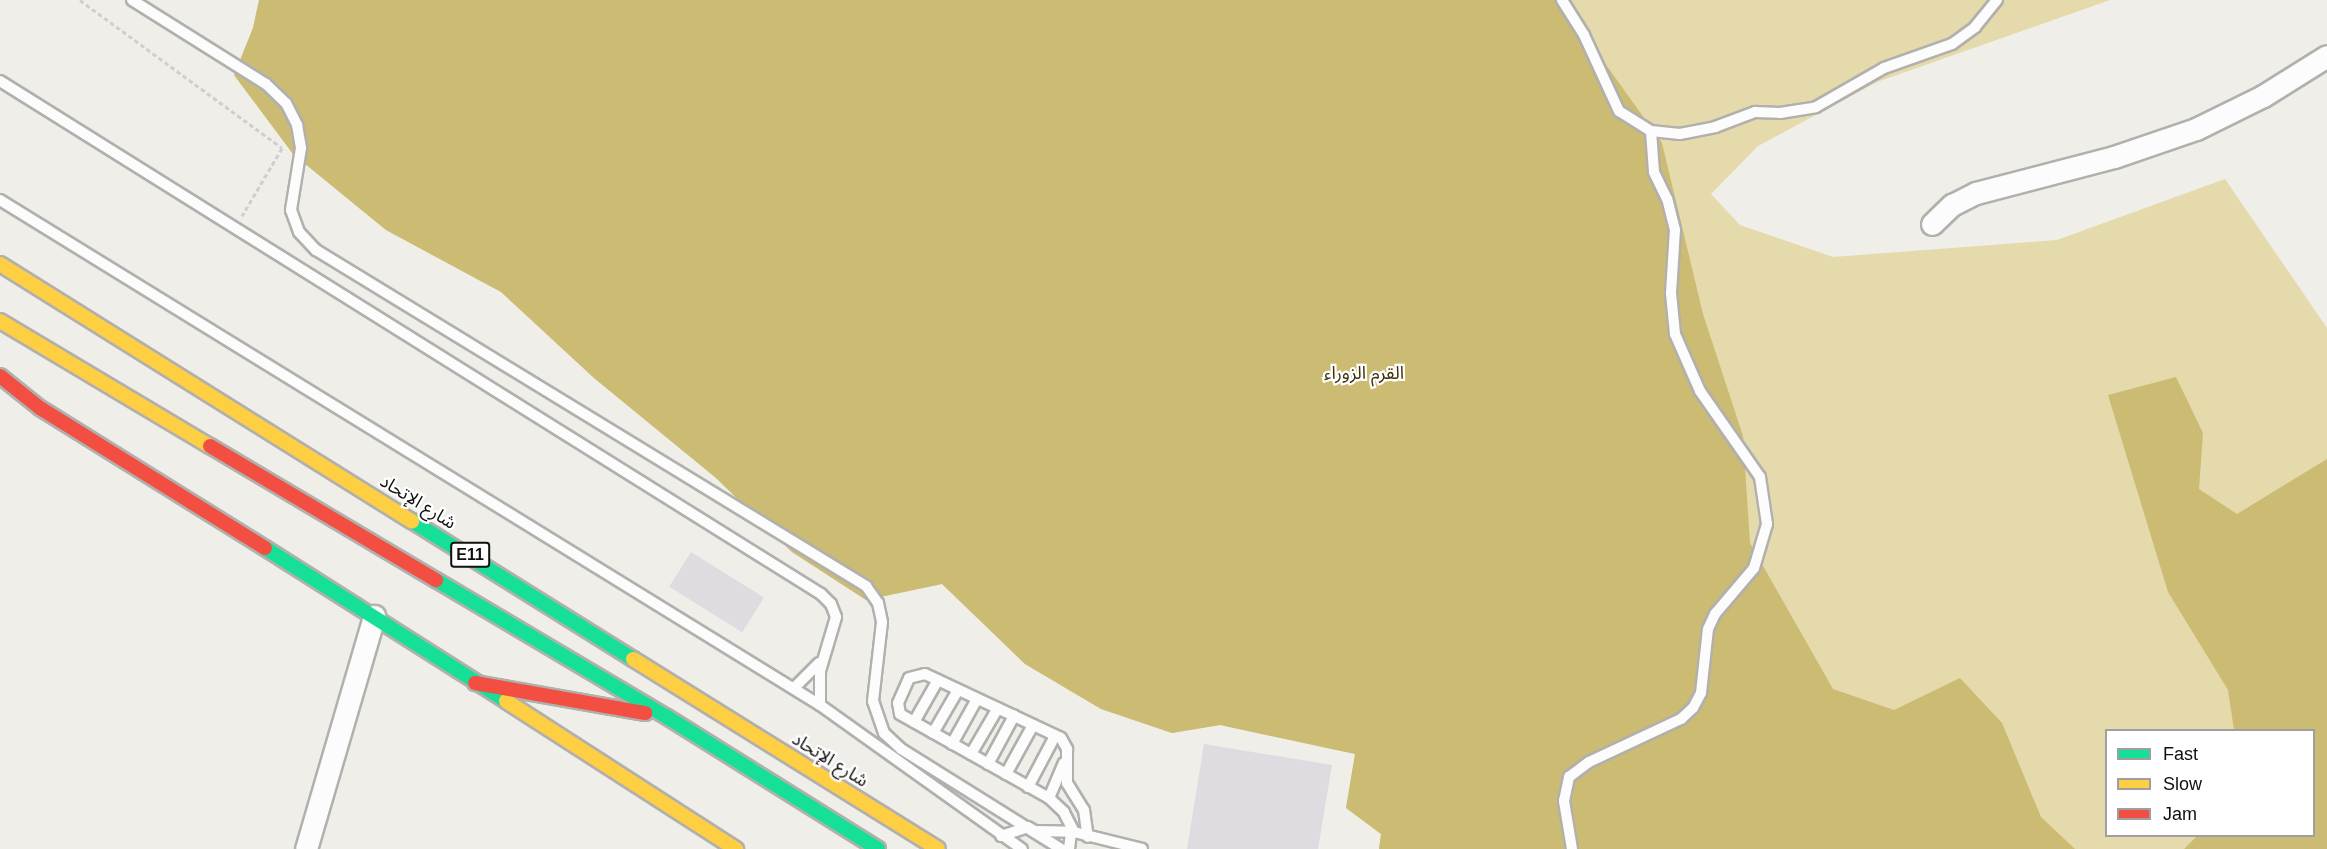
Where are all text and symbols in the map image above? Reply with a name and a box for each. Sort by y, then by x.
park label: القرم الزوراء [1324,362,1404,384]
street label: شارع الإتحاد [376,470,460,534]
road number: E11 [449,542,491,568]
street label: شارع الإتحاد [788,728,872,792]
legend [2105,729,2315,837]
text: Fast [2163,744,2198,764]
text: Slow [2163,774,2202,794]
text: Jam [2163,804,2197,824]

